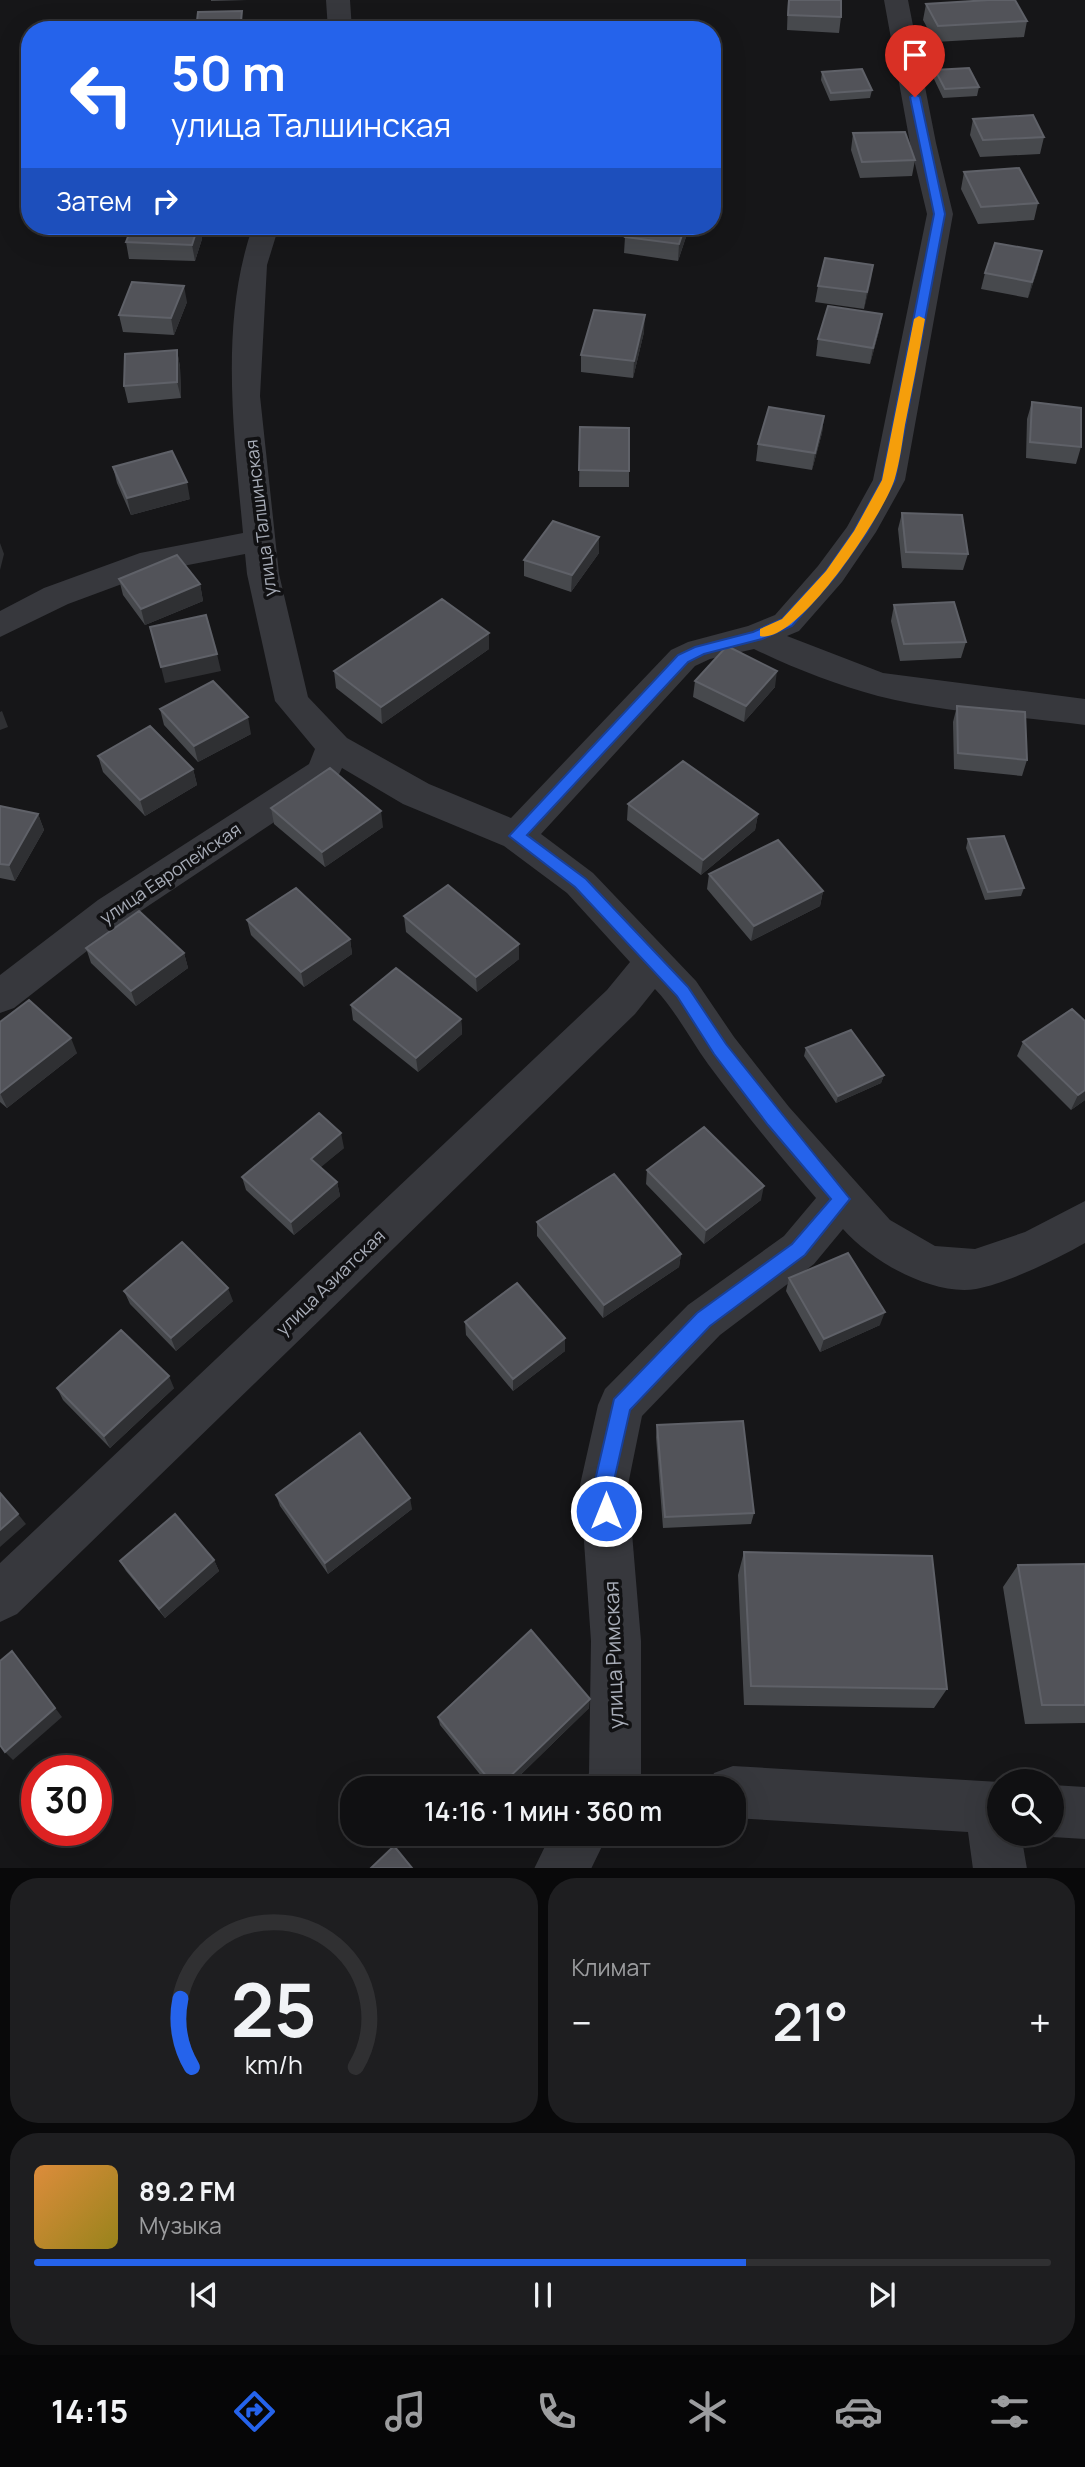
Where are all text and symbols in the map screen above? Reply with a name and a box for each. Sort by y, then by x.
pin [885,25,945,97]
icon: arrive [896,36,934,74]
text: 50 m [171,39,286,106]
icon: left [56,49,147,140]
text: улица Талшинская [171,103,451,147]
icon: right [146,182,184,220]
text: Затем [56,183,132,219]
street label: улица Талшинская [238,438,282,598]
street label: улица Европейская [95,817,245,929]
street label: улица Азиатская [270,1224,390,1340]
position arrow [569,1474,643,1548]
street label: улица Римская [596,1581,630,1729]
speed limit sign: 30 [21,1755,112,1846]
map controls [987,1769,1064,1846]
button: search [987,1769,1064,1846]
text: 14:16 · 1 мин · 360 m [424,1793,662,1829]
text: Климат [572,1951,651,1983]
text: 25 [231,1959,317,2059]
text: 21° [773,1986,848,2057]
text: − [572,1996,592,2048]
text: + [1029,1996,1051,2048]
text: km/h [245,2046,303,2081]
text: 89.2 FM [139,2173,235,2209]
text: Музыка [139,2209,222,2241]
icon: previous [185,2276,223,2314]
icon: pause [524,2276,562,2314]
icon: next [863,2276,901,2314]
icon: directions [230,2387,279,2436]
icon: music [381,2387,430,2436]
icon: phone [532,2387,581,2436]
icon: climate [683,2387,732,2436]
icon: car [834,2387,883,2436]
icon: filters [985,2387,1034,2436]
text: 14:15 [51,2389,128,2433]

